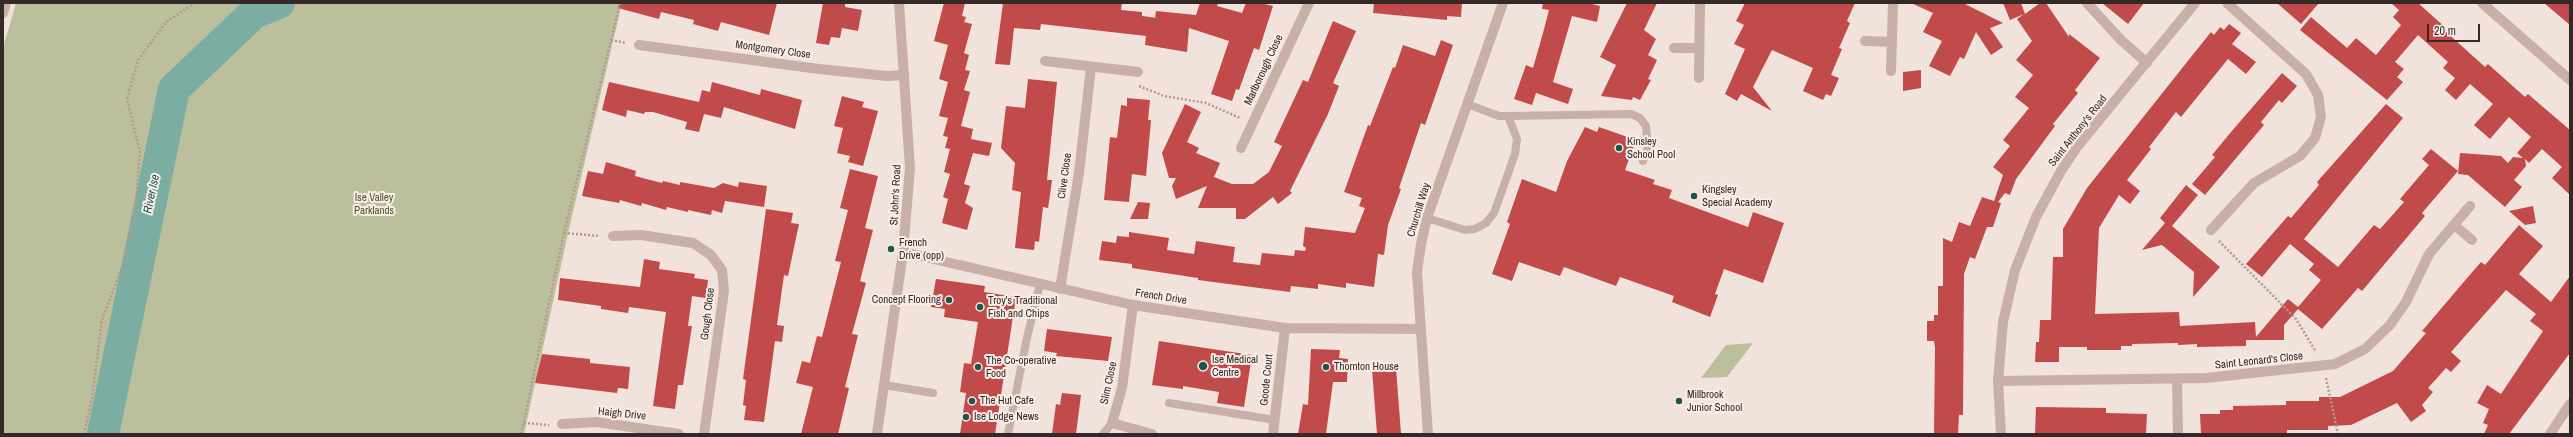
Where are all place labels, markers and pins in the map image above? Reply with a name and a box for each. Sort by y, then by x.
place label: Kinsley School Pool [1627,135,1675,161]
marker: Kinsley School Pool [1614,143,1624,153]
place label: Kingsley Special Academy [1702,183,1772,209]
marker: Kingsley Special Academy [1689,191,1699,201]
place label: French Drive (opp) [899,236,944,262]
marker: French Drive (opp) [886,244,896,254]
place label: Concept Flooring [872,293,941,307]
place label: Troy's Traditional Fish and Chips [988,294,1057,320]
marker: Concept Flooring [944,295,954,305]
marker: Troy's Traditional Fish and Chips [975,302,985,312]
place label: Ise Medical Centre [1212,353,1258,379]
place label: The Co-operative Food [986,354,1056,380]
marker: Ise Medical Centre [1197,360,1209,372]
place label: Thornton House [1334,360,1399,374]
marker: The Co-operative Food [973,362,983,372]
marker: Thornton House [1321,362,1331,372]
place label: Millbrook Junior School [1687,388,1742,414]
place label: The Hut Cafe [980,394,1034,408]
marker: The Hut Cafe [967,396,977,406]
marker: Millbrook Junior School [1674,396,1684,406]
place label: Ise Lodge News [974,410,1039,424]
marker: Ise Lodge News [961,412,971,422]

